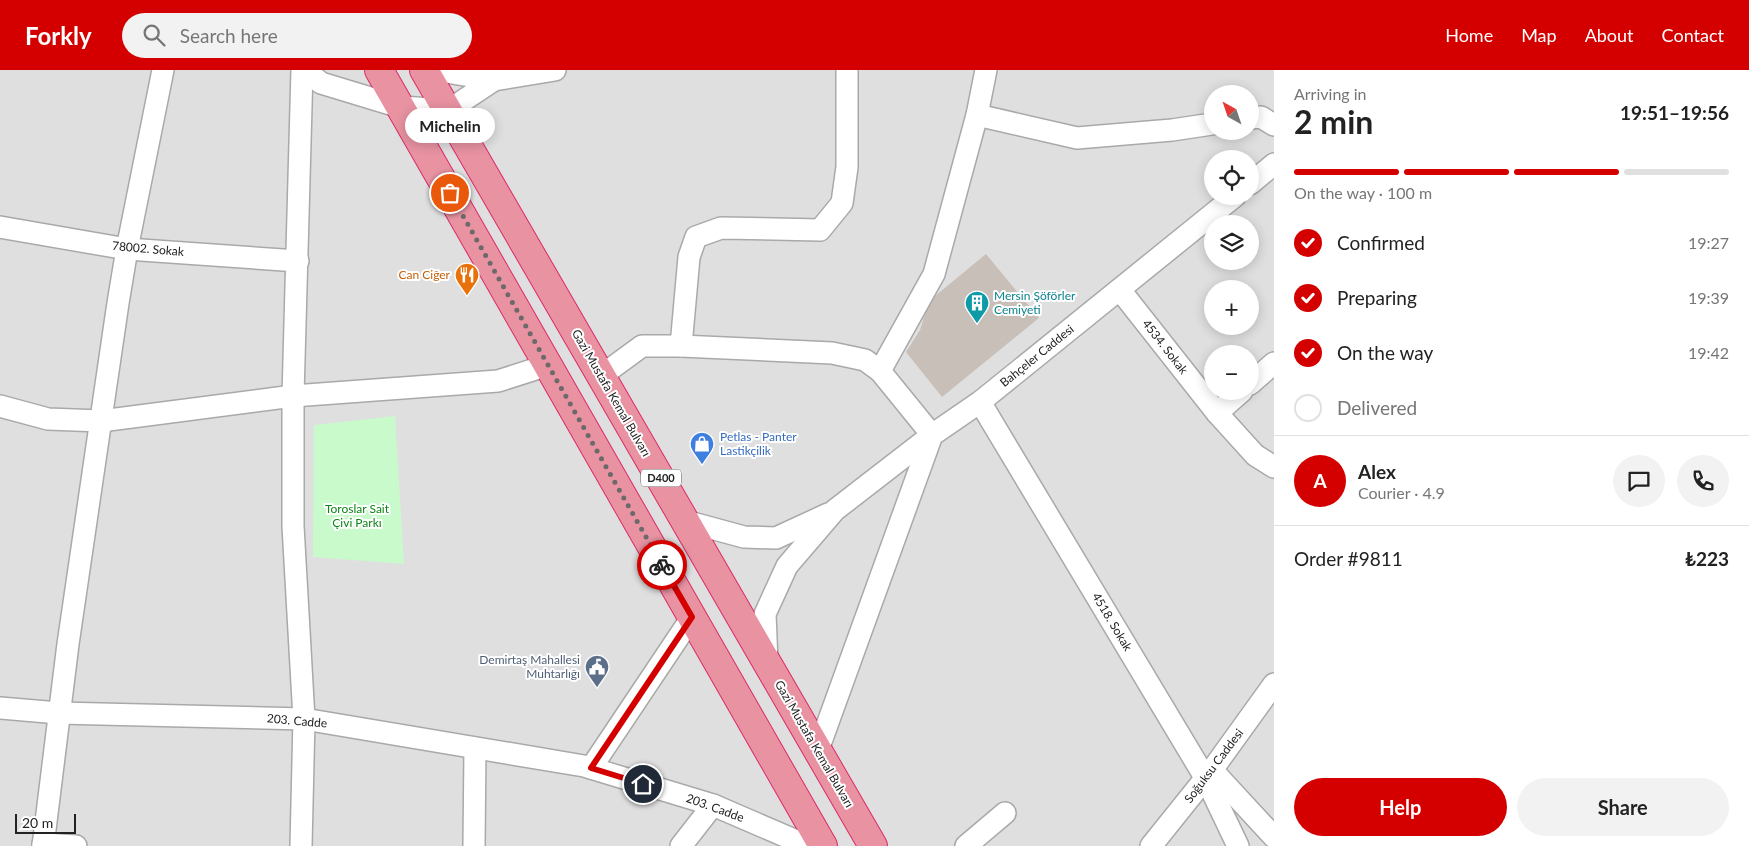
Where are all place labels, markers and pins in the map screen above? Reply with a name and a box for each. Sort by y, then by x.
callout: Michelin [405,108,495,143]
pin [429,172,471,214]
restaurant icon: Can Ciğer [454,262,480,296]
place label: Can Ciğer [399,267,451,282]
place label: Mersin Şöförler Cemiyeti [994,288,1076,317]
building icon: Mersin Şöförler Cemiyeti [964,290,990,324]
place label: Petlas - Panter Lastikçilik [720,429,797,458]
shop icon: Petlas - Panter Lastikçilik [689,431,715,465]
place label: Demirtaş Mahallesi Muhtarlığı [479,652,580,681]
public building icon: Demirtaş Mahallesi Muhtarlığı [584,654,610,688]
pin [622,763,664,805]

